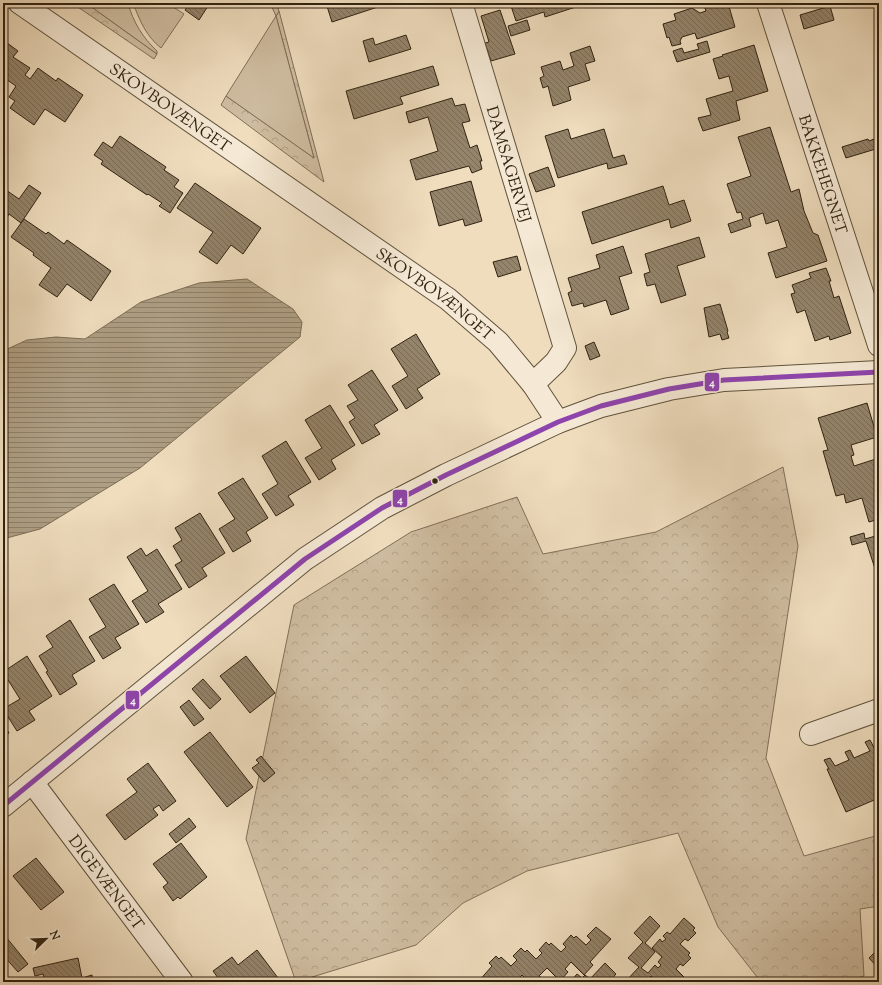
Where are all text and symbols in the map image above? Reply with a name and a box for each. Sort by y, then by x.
street label: SKOVBOVÆNGET [104,59,234,159]
street label: DAMSAGERVEJ [479,104,536,226]
street label: BAKKEHEGNET [791,112,851,238]
street label: SKOVBOVÆNGET [370,243,498,348]
line badge: 4 [704,372,720,392]
text: 4 [708,375,715,391]
unlabelled marker [430,476,440,486]
line badge: 4 [392,489,408,508]
text: 4 [396,492,403,508]
line badge: 4 [125,690,140,710]
text: 4 [129,693,136,709]
street label: DIGEVÆNGET [62,831,148,936]
north arrow [26,919,66,959]
text: N [45,927,63,943]

